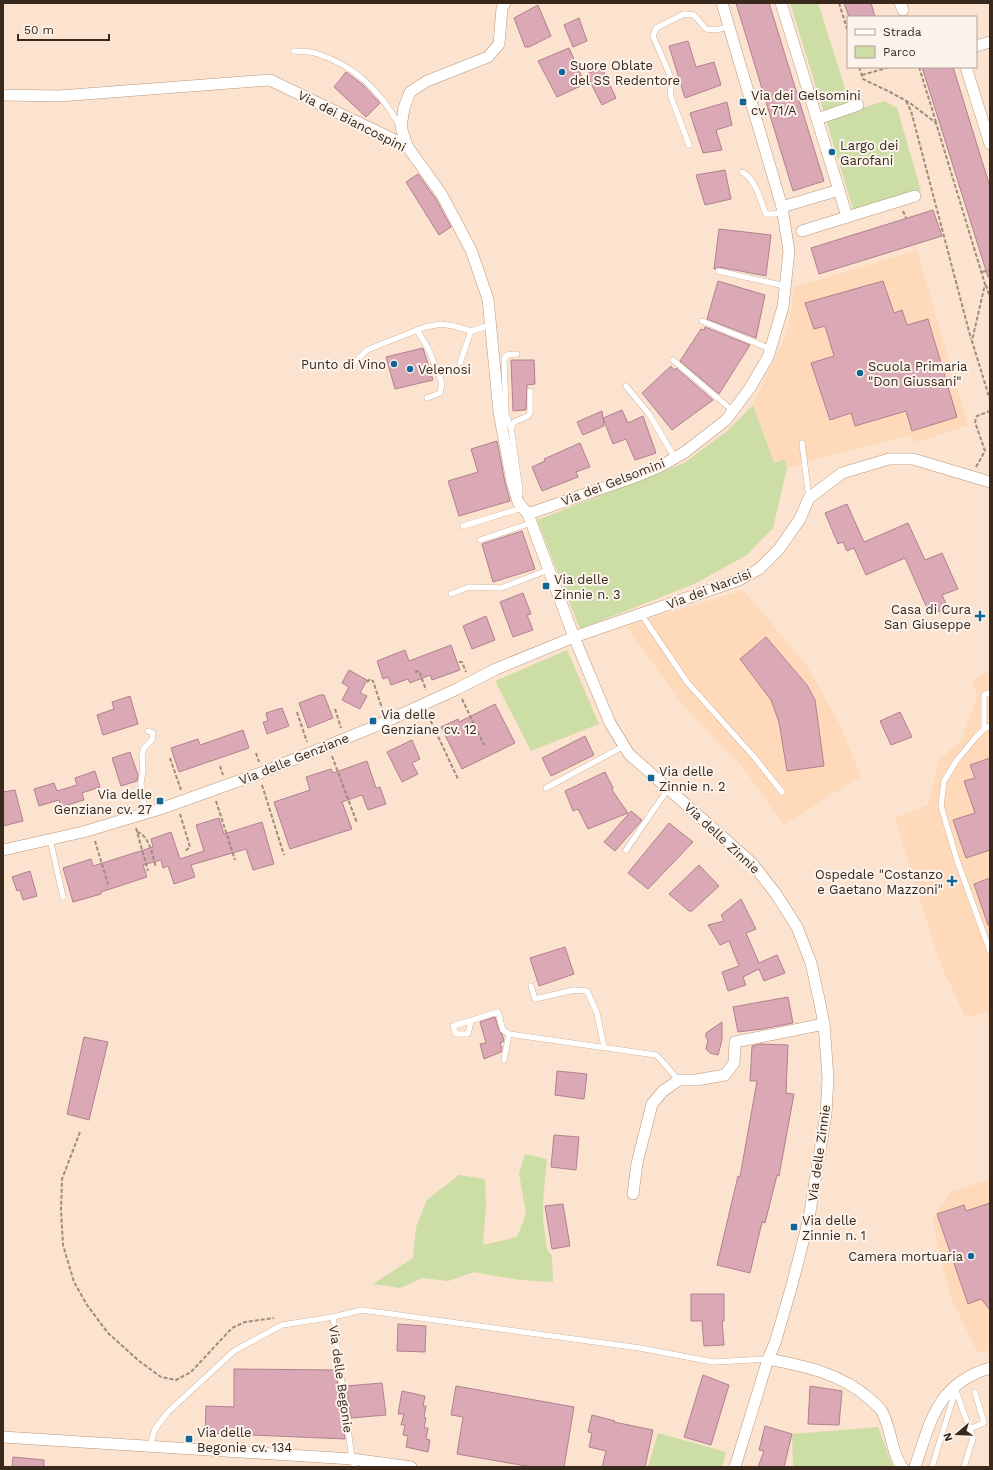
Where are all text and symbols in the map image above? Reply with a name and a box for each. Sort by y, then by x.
scale bar [18,16,109,42]
legend [847,16,977,68]
text: 50 m [24,23,54,37]
text: Strada [883,25,922,39]
text: Parco [883,45,916,59]
place label: Suore Oblate del SS Redentore [570,58,680,88]
marker: Suore Oblate del SS Redentore [557,67,567,77]
street label: Via dei Biancospini [295,87,409,155]
place label: Via dei Gelsomini cv. 71/A [751,88,861,118]
marker: Via dei Gelsomini cv. 71/A [738,97,748,107]
place label: Largo dei Garofani [840,138,898,168]
marker: Largo dei Garofani [827,147,837,157]
place label: Punto di Vino [301,357,386,372]
marker: Punto di Vino [389,359,399,369]
place label: Scuola Primaria "Don Giussani" [868,359,968,389]
place label: Velenosi [418,362,471,377]
marker: Velenosi [405,364,415,374]
marker: Scuola Primaria "Don Giussani" [855,368,865,378]
street label: Via dei Gelsomini [559,455,667,509]
street label: Via dei Narcisi [664,566,754,612]
place label: Via delle Zinnie n. 3 [554,572,621,602]
marker: Via delle Zinnie n. 3 [541,581,551,591]
place label: Casa di Cura San Giuseppe [884,602,972,632]
marker: Casa di Cura San Giuseppe [974,610,986,622]
place label: Via delle Genziane cv. 12 [381,707,477,737]
marker: Via delle Genziane cv. 12 [368,716,378,726]
street label: Via delle Genziane [237,730,351,788]
place label: Via delle Zinnie n. 2 [659,764,726,794]
marker: Via delle Zinnie n. 2 [646,773,656,783]
place label: Via delle Genziane cv. 27 [54,787,152,817]
marker: Via delle Genziane cv. 27 [155,796,165,806]
street label: Via delle Zinnie [681,799,763,877]
place label: Ospedale "Costanzo e Gaetano Mazzoni" [815,867,943,897]
marker: Ospedale "Costanzo e Gaetano Mazzoni" [946,875,958,887]
street label: Via delle Zinnie [805,1104,833,1202]
place label: Via delle Zinnie n. 1 [802,1213,866,1243]
marker: Via delle Zinnie n. 1 [789,1222,799,1232]
place label: Camera mortuaria [848,1249,964,1264]
marker: Camera mortuaria [966,1251,976,1261]
street label: Via delle Begonie [326,1324,356,1434]
north arrow [937,1414,977,1454]
place label: Via delle Begonie cv. 134 [197,1425,292,1455]
text: N [941,1431,955,1443]
marker: Via delle Begonie cv. 134 [184,1434,194,1444]

